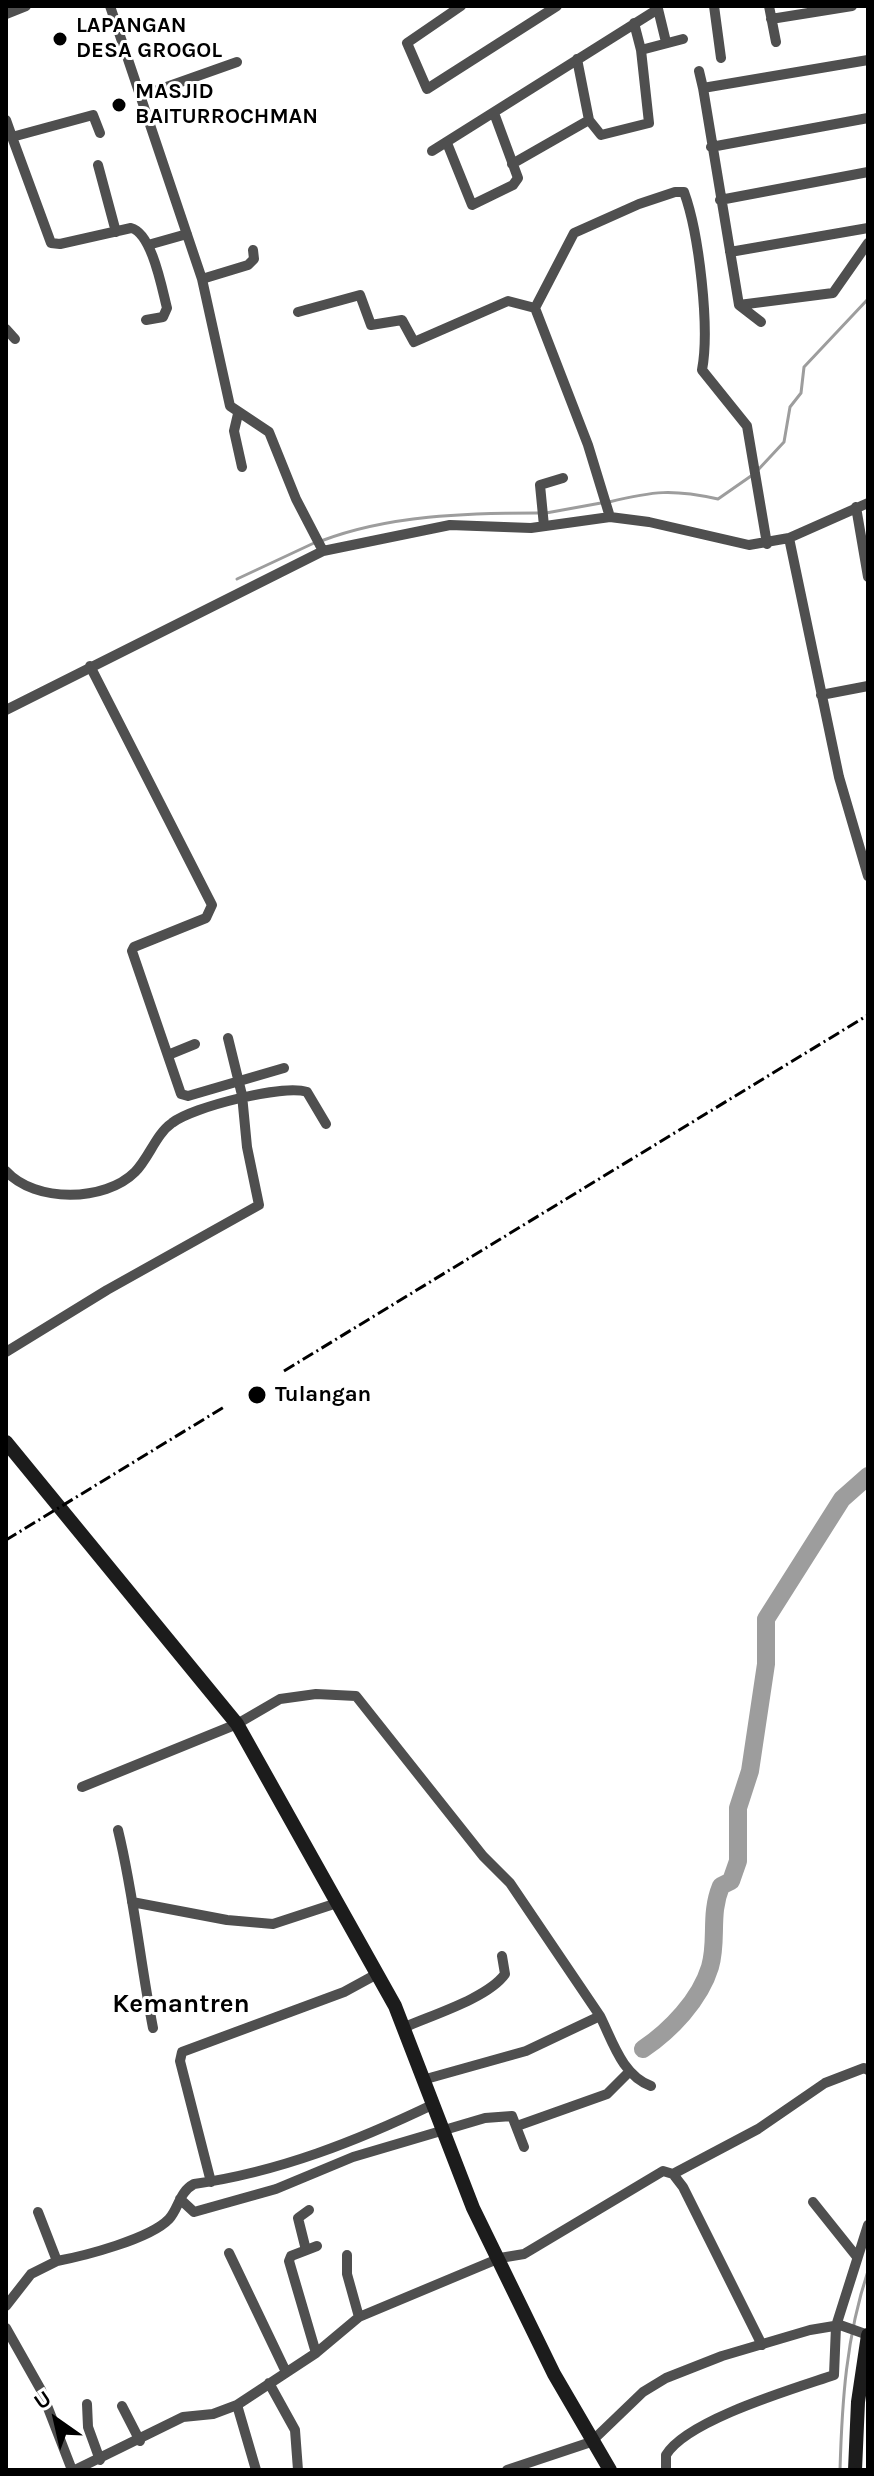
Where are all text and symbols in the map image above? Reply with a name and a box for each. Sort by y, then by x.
place label: LAPANGAN DESA GROGOL [76,13,222,64]
marker: LAPANGAN DESA GROGOL [51,30,69,48]
place label: MASJID BAITURROCHMAN [135,79,318,130]
marker: MASJID BAITURROCHMAN [110,96,128,114]
place label: Tulangan [275,1382,371,1408]
marker: Tulangan [246,1384,268,1406]
district label: Kemantren [112,1989,250,2021]
north arrow [16,2380,96,2460]
text: U [29,2385,56,2415]

